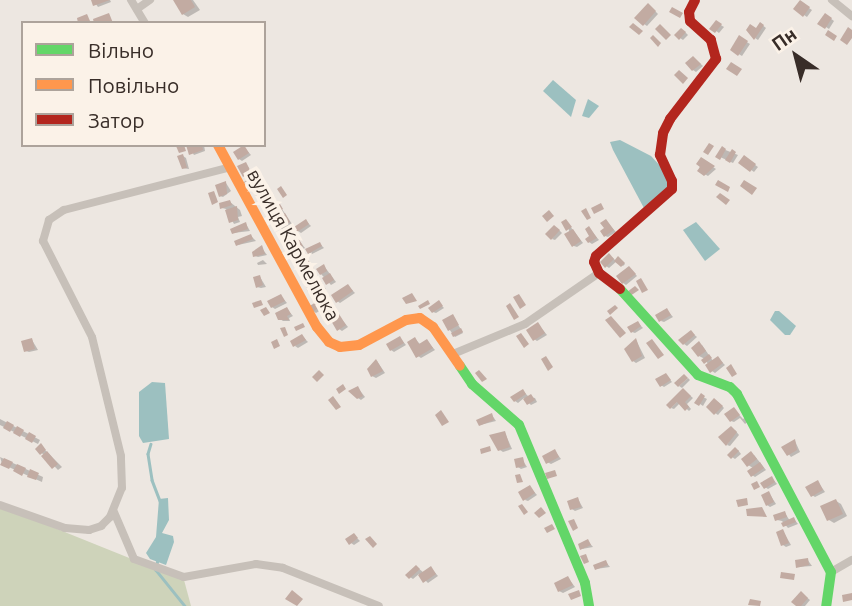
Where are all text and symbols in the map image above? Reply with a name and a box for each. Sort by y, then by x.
legend [21,21,266,147]
north arrow [761,21,831,91]
text: Пн [767,23,800,55]
text: Вільно [88,38,154,62]
text: Повільно [88,73,179,97]
text: Затор [88,108,144,132]
street label: вулиця Кармелюка [242,165,344,325]

